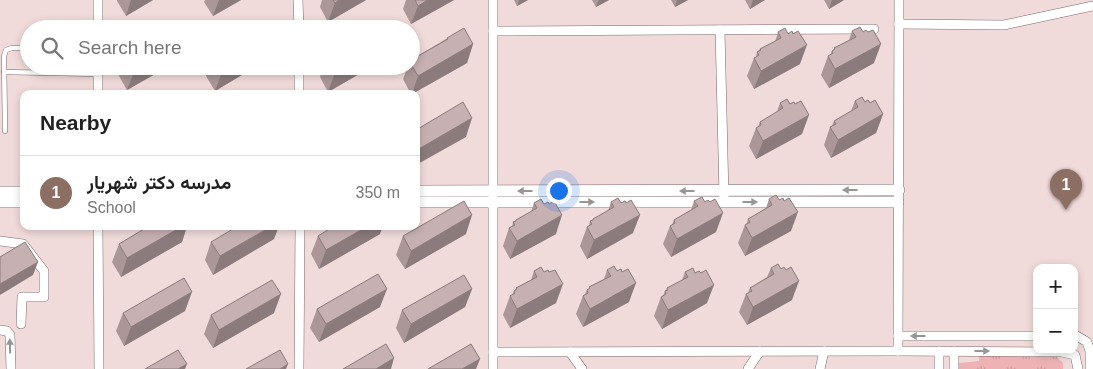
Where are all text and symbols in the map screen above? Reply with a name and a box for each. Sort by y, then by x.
search box [20,20,420,75]
icon: search [38,34,66,62]
text: Search here [78,37,182,58]
text: Nearby [40,111,111,134]
pin: 1 [1050,169,1082,210]
text: مدرسه دکتر شهریار [87,172,231,193]
your location [546,178,572,204]
text: 1 [52,184,60,201]
text: 350 m [356,184,400,201]
one-way arrow [842,186,858,194]
one-way arrow [517,187,533,195]
one-way arrow [679,187,695,195]
one-way arrow [580,198,596,206]
one-way arrow [742,198,758,206]
text: School [87,199,136,216]
map controls [1033,264,1078,354]
button: + [1033,264,1078,309]
button: − [1033,309,1078,354]
one-way arrow [910,332,926,340]
one-way arrow [6,338,14,354]
one-way arrow [974,347,990,355]

